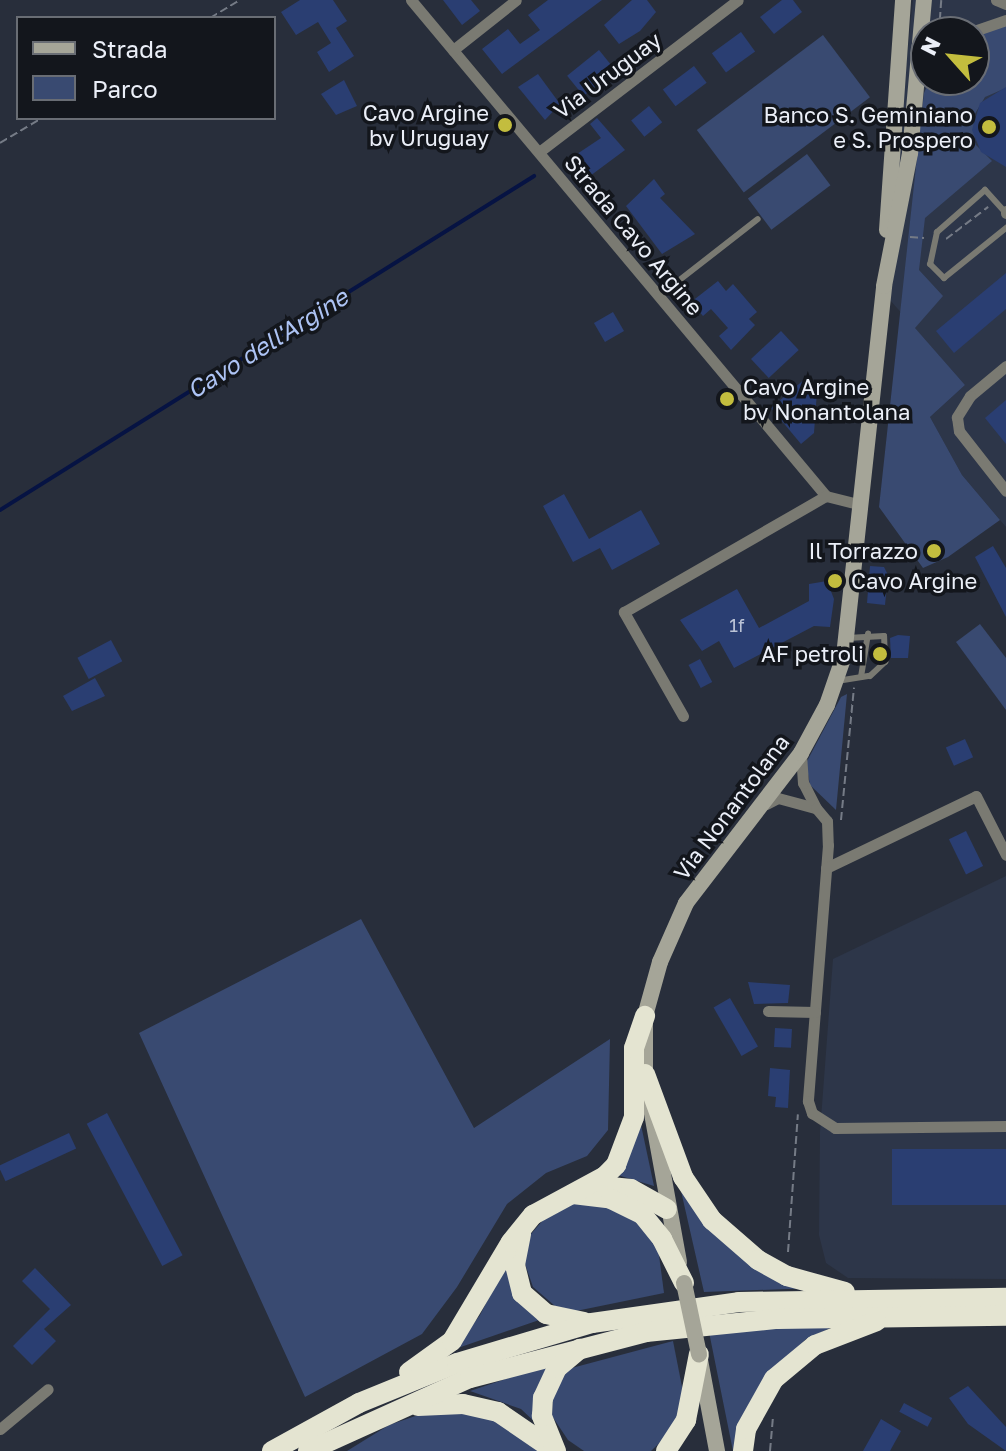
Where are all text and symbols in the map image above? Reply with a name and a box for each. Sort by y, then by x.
legend [16,16,276,120]
north arrow [910,16,990,96]
street label: Via Uruguay [548,26,666,124]
text: N [914,32,946,59]
text: Strada [92,34,167,63]
text: Parco [92,74,158,103]
place label: Cavo Argine bv Uruguay [363,99,489,150]
place label: Banco S. Geminiano e S. Prospero [763,101,973,152]
marker: Cavo Argine bv Uruguay [496,116,514,134]
marker: Banco S. Geminiano e S. Prospero [980,118,998,136]
street label: Strada Cavo Argine [559,150,709,320]
water label: Cavo dell'Argine [181,282,353,404]
place label: Cavo Argine bv Nonantolana [743,373,911,424]
marker: Cavo Argine bv Nonantolana [718,390,736,408]
place label: Il Torrazzo [808,538,918,564]
marker: Il Torrazzo [925,542,943,560]
place label: Cavo Argine [851,568,977,594]
marker: Cavo Argine [826,572,844,590]
house number: 1f [729,614,745,636]
place label: AF petroli [761,641,864,667]
marker: AF petroli [871,645,889,663]
street label: Via Nonantolana [668,729,794,885]

